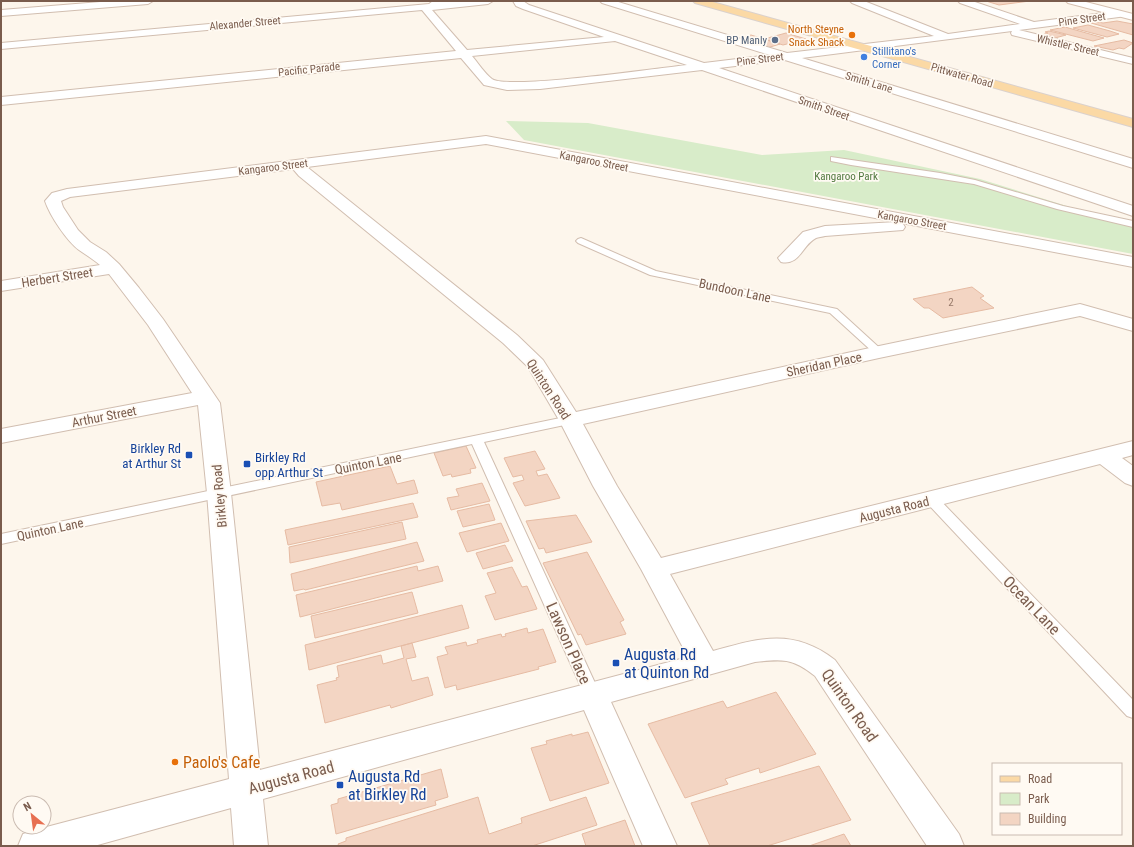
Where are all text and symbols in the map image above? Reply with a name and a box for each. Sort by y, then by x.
street label: Pine Street [1058,10,1106,29]
street label: Alexander Street [209,14,281,33]
place label: North Steyne Snack Shack [788,23,844,49]
marker: North Steyne Snack Shack [847,30,857,40]
street label: Whistler Street [1035,32,1100,59]
place label: BP Manly [726,34,767,47]
marker: BP Manly [770,35,780,45]
place label: Stillitano's Corner [872,45,916,71]
street label: Pine Street [736,50,784,69]
marker: Stillitano's Corner [859,52,869,62]
street label: Pacific Parade [277,60,341,79]
street label: Pittwater Road [929,60,994,91]
street label: Smith Lane [844,69,894,96]
street label: Smith Street [796,94,851,123]
street label: Kangaroo Street [558,148,629,175]
street label: Kangaroo Street [238,157,309,178]
park label: Kangaroo Park [814,170,878,183]
street label: Kangaroo Street [876,208,947,233]
street label: Herbert Street [20,264,94,291]
street label: Bundoon Lane [698,276,772,305]
house number: 2 [948,296,954,309]
street label: Sheridan Place [785,349,863,380]
street label: Quinton Road [523,356,574,422]
street label: Arthur Street [70,403,138,430]
place label: Birkley Rd at Arthur St [122,441,181,471]
marker: Birkley Rd at Arthur St [184,450,194,460]
place label: Birkley Rd opp Arthur St [255,450,323,480]
street label: Quinton Lane [333,450,403,477]
marker: Birkley Rd opp Arthur St [242,459,252,469]
street label: Birkley Road [209,464,230,528]
street label: Augusta Road [858,494,931,525]
street label: Quinton Lane [15,515,85,544]
street label: Ocean Lane [999,572,1064,639]
street label: Lawson Place [542,599,595,687]
place label: Augusta Rd at Quinton Rd [624,645,709,682]
marker: Augusta Rd at Quinton Rd [611,658,621,668]
street label: Quinton Road [817,665,882,746]
place label: Paolo's Cafe [183,753,260,772]
marker: Paolo's Cafe [170,757,180,767]
street label: Augusta Road [246,757,336,798]
legend [992,763,1122,835]
place label: Augusta Rd at Birkley Rd [348,767,426,804]
text: Road [1028,772,1052,786]
marker: Augusta Rd at Birkley Rd [335,780,345,790]
text: Park [1028,792,1050,806]
north arrow [12,795,52,835]
text: N [21,799,34,814]
text: Building [1028,812,1066,826]

